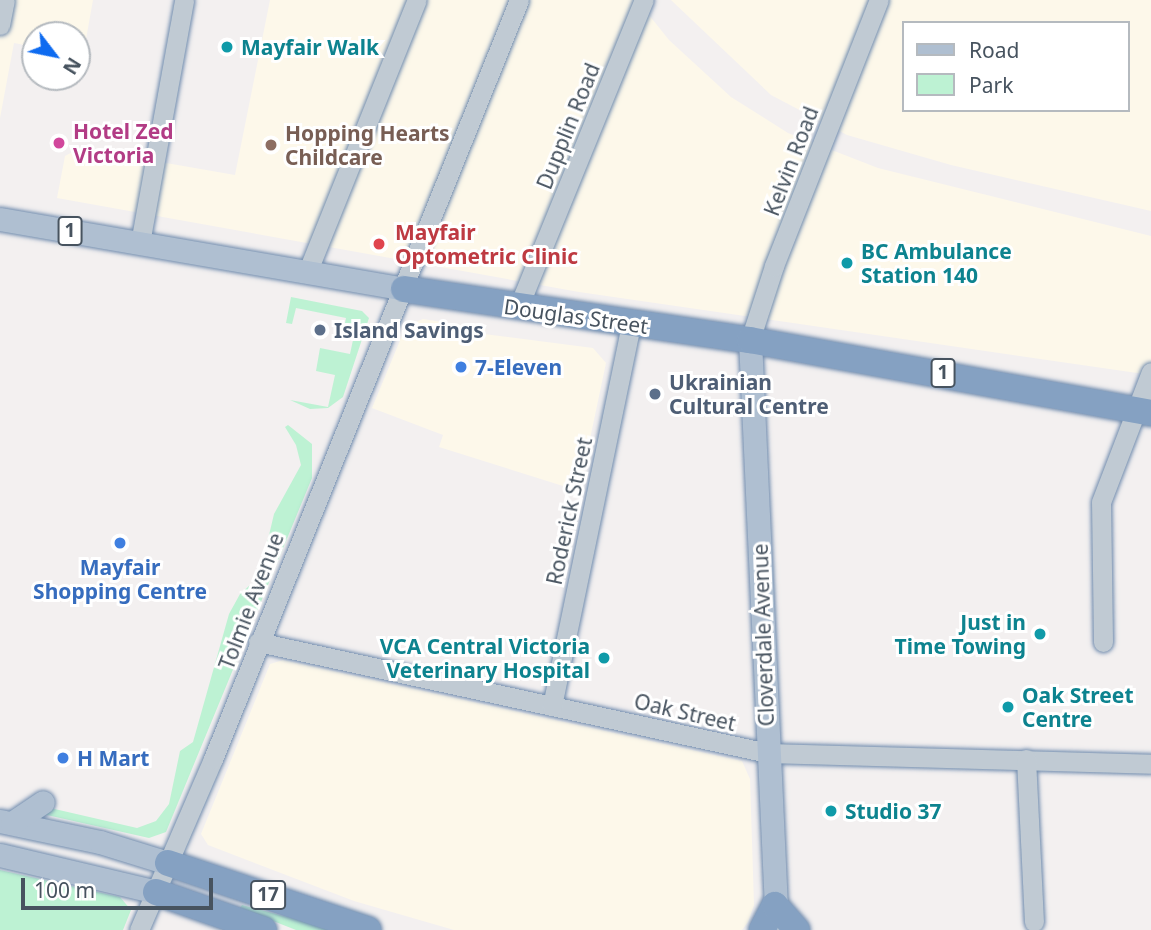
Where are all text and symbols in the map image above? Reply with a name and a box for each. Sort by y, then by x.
north arrow [21,21,91,91]
legend [902,21,1130,112]
place label: Mayfair Walk [241,34,379,60]
text: Road [969,36,1019,64]
marker: Mayfair Walk [219,39,235,55]
text: N [57,53,87,80]
street label: Dupplin Road [531,59,605,193]
text: Park [969,71,1013,99]
street label: Kelvin Road [759,103,823,219]
place label: Hotel Zed Victoria [73,118,174,168]
place label: Hopping Hearts Childcare [285,120,450,170]
marker: Hotel Zed Victoria [51,135,67,151]
marker: Hopping Hearts Childcare [263,137,279,153]
road number: 1 [56,216,84,246]
place label: Mayfair Optometric Clinic [395,219,578,269]
marker: Mayfair Optometric Clinic [369,234,389,254]
place label: BC Ambulance Station 140 [861,238,1012,288]
marker: BC Ambulance Station 140 [839,255,855,271]
street label: Douglas Street [502,293,650,339]
place label: Island Savings [334,317,484,343]
marker: Island Savings [312,322,328,338]
place label: 7-Eleven [475,354,562,380]
road number: 1 [929,358,957,388]
marker: 7-Eleven [453,359,469,375]
place label: Ukrainian Cultural Centre [669,369,829,419]
marker: Ukrainian Cultural Centre [647,386,663,402]
street label: Roderick Street [541,435,597,587]
street label: Tolmie Avenue [213,529,289,673]
marker: Mayfair Shopping Centre [112,535,128,551]
street label: Cloverdale Avenue [747,543,779,727]
place label: Mayfair Shopping Centre [33,554,207,604]
place label: Just in Time Towing [895,609,1026,659]
marker: Just in Time Towing [1032,626,1048,642]
place label: VCA Central Victoria Veterinary Hospital [380,633,590,683]
marker: VCA Central Victoria Veterinary Hospital [596,650,612,666]
place label: Oak Street Centre [1022,682,1134,732]
street label: Oak Street [632,688,738,736]
marker: Oak Street Centre [1000,699,1016,715]
place label: H Mart [77,745,149,771]
marker: H Mart [55,750,71,766]
place label: Studio 37 [845,798,941,824]
marker: Studio 37 [823,803,839,819]
scale bar [24,864,217,908]
text: 100 m [34,876,95,904]
road number: 17 [249,880,287,911]

